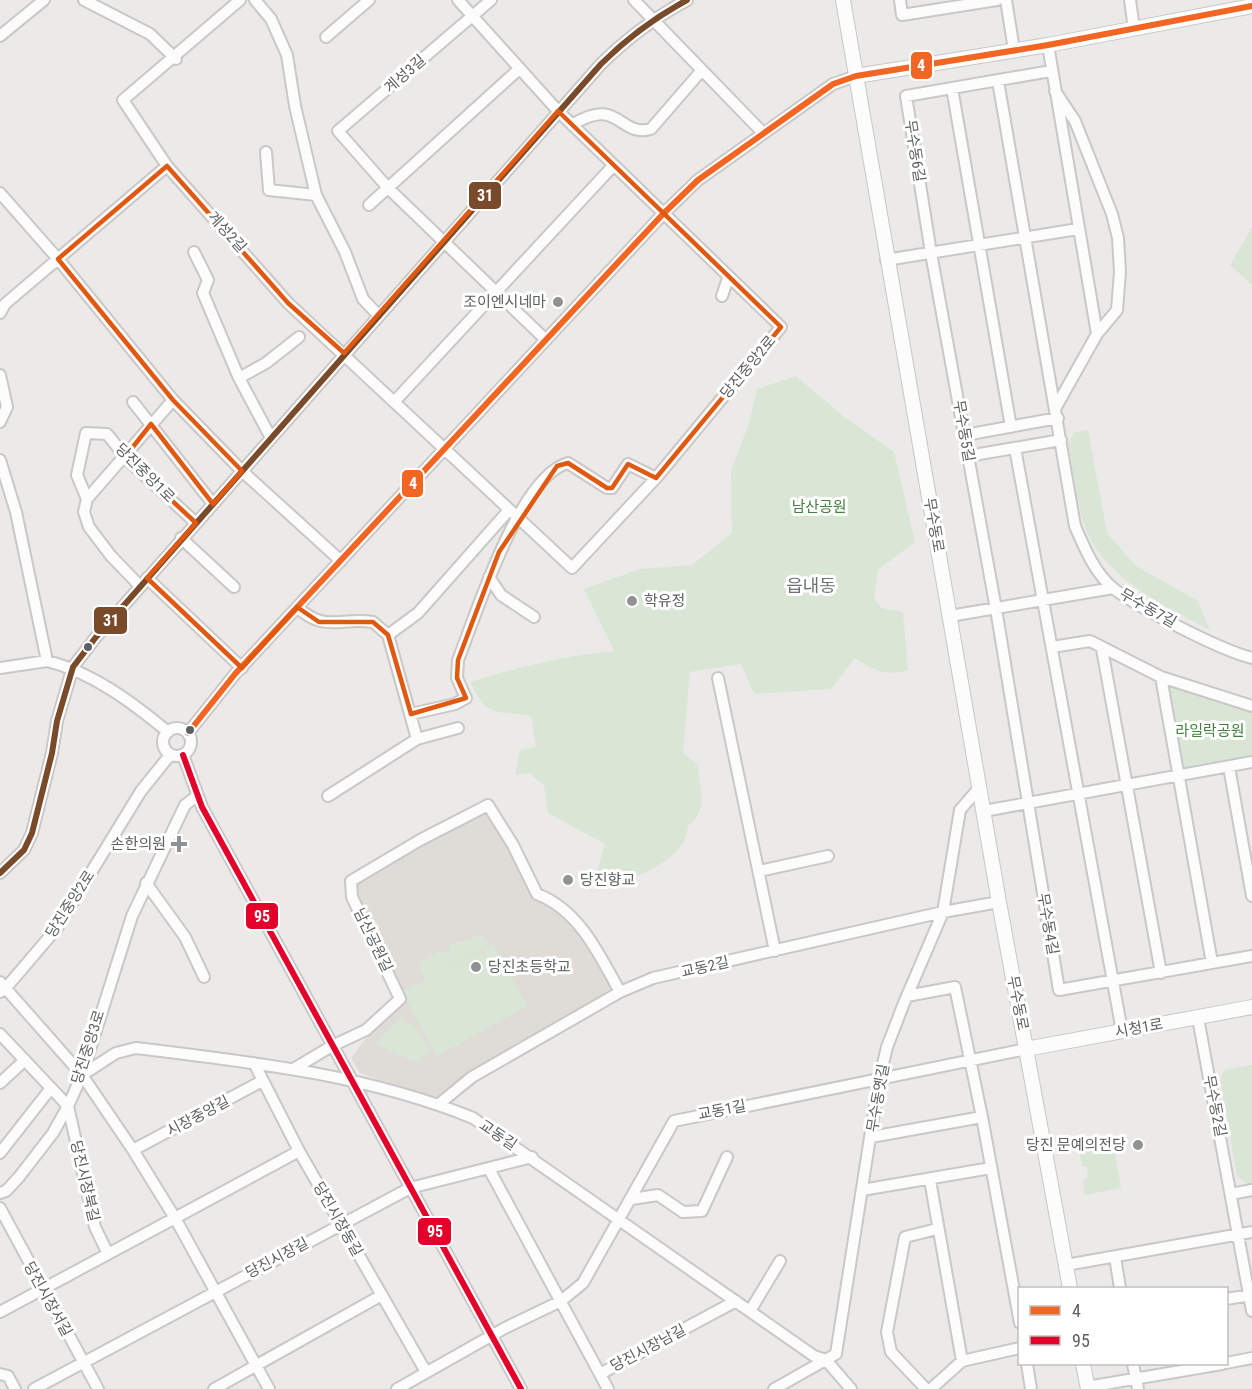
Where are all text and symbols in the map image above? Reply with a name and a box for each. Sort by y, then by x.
street label: 계성3길 [381,51,429,97]
line badge: 4 [910,51,933,80]
text: 4 [917,56,925,75]
street label: 무수동6길 [901,119,929,183]
line badge: 31 [468,181,502,210]
text: 31 [477,186,493,205]
street label: 계성2길 [204,208,250,256]
place label: 조이엔시네마 [463,293,546,311]
marker: 조이엔시네마 [551,295,565,309]
street label: 당진중앙2로 [717,332,779,402]
street label: 무수동5길 [950,399,978,463]
street label: 당진중앙1로 [112,440,178,506]
line badge: 4 [401,469,424,498]
text: 4 [409,474,417,493]
street label: 무수동로 [920,496,948,554]
park label: 남산공원 [791,498,847,516]
district label: 읍내동 [786,575,836,596]
street label: 무수동7길 [1116,585,1180,631]
place label: 학유정 [644,592,685,610]
marker: 학유정 [625,594,639,608]
line badge: 31 [93,606,128,635]
text: 31 [103,611,119,630]
unlabelled marker [82,641,94,653]
park label: 라일락공원 [1175,722,1245,740]
unlabelled marker [184,724,196,736]
place label: 손한의원 [111,835,166,853]
marker: 손한의원 [170,835,188,853]
street label: 당진중앙2로 [42,867,98,941]
place label: 당진향교 [580,871,635,889]
marker: 당진향교 [561,873,575,887]
street label: 무수동4길 [1034,892,1062,956]
line badge: 95 [245,902,279,930]
street label: 남산공원길 [350,905,396,975]
text: 95 [254,907,270,926]
street label: 교동2길 [679,953,731,981]
place label: 당진초등학교 [488,958,571,976]
marker: 당진초등학교 [469,960,483,974]
street label: 무수동로 [1004,974,1032,1032]
street label: 당진중앙3로 [68,1008,108,1086]
street label: 시청1로 [1113,1015,1165,1041]
street label: 무수동옛길 [863,1062,893,1134]
street label: 무수동2길 [1200,1074,1230,1138]
street label: 시장중앙길 [163,1092,233,1140]
street label: 교동1길 [696,1097,748,1123]
street label: 교동길 [476,1116,520,1154]
place label: 당진 문예의전당 [1026,1136,1126,1154]
marker: 당진 문예의전당 [1131,1138,1145,1152]
street label: 당진시장북길 [67,1139,103,1223]
street label: 당진시장동길 [310,1179,366,1259]
line badge: 95 [417,1217,452,1246]
text: 95 [427,1222,443,1241]
street label: 당진시장길 [242,1234,312,1282]
street label: 당진시장서길 [20,1258,76,1340]
legend [1018,1287,1228,1365]
text: 4 [1072,1300,1081,1321]
street label: 당진시장남길 [607,1321,689,1375]
text: 95 [1072,1330,1090,1351]

